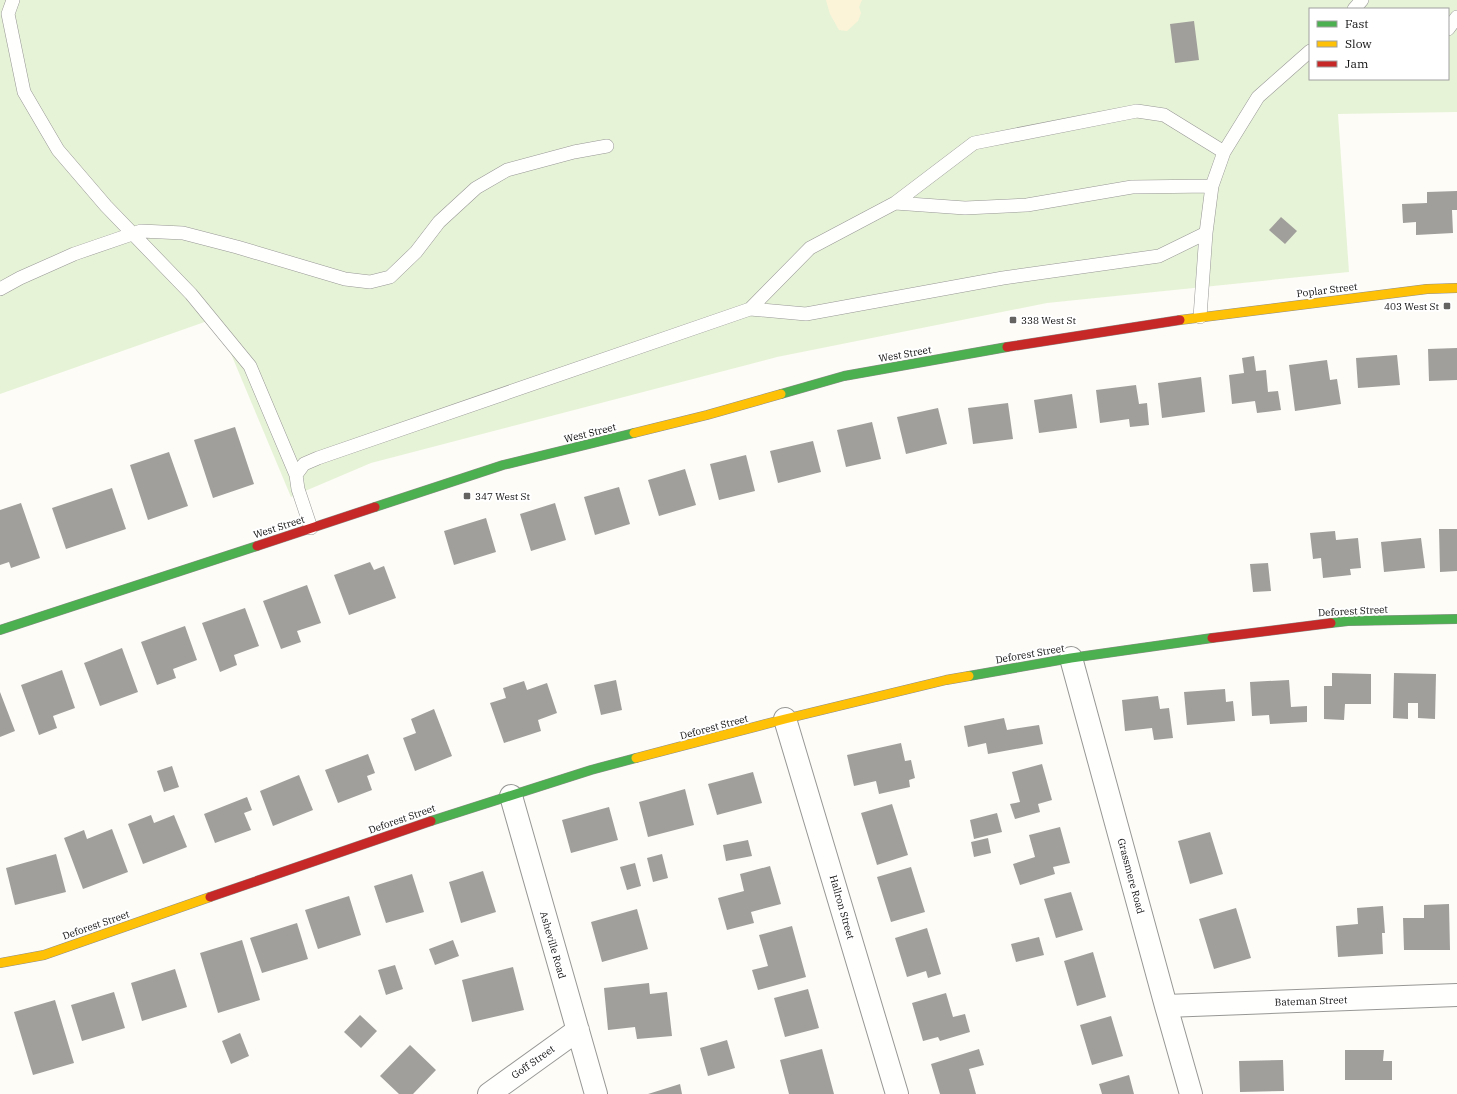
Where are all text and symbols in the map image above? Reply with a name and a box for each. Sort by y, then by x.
legend [1309,8,1449,80]
text: Fast [1345,16,1369,31]
text: Slow [1345,36,1372,51]
text: Jam [1345,56,1369,71]
street label: Poplar Street [1296,280,1359,300]
place label: 403 West St [1384,300,1439,313]
marker: 403 West St [1442,301,1452,311]
place label: 338 West St [1021,314,1076,327]
marker: 338 West St [1008,315,1018,325]
street label: West Street [878,343,933,365]
street label: West Street [563,420,618,446]
place label: 347 West St [475,490,530,503]
marker: 347 West St [462,491,472,501]
street label: West Street [252,512,307,541]
street label: Deforest Street [1318,603,1389,619]
street label: Deforest Street [994,641,1066,666]
street label: Deforest Street [679,712,750,742]
street label: Deforest Street [367,801,438,837]
street label: Grassmere Road [1115,837,1147,915]
street label: Hallron Street [827,873,858,941]
street label: Deforest Street [61,907,132,943]
street label: Asheville Road [537,910,569,980]
street label: Bateman Street [1274,993,1348,1009]
street label: Goff Street [509,1042,558,1082]

